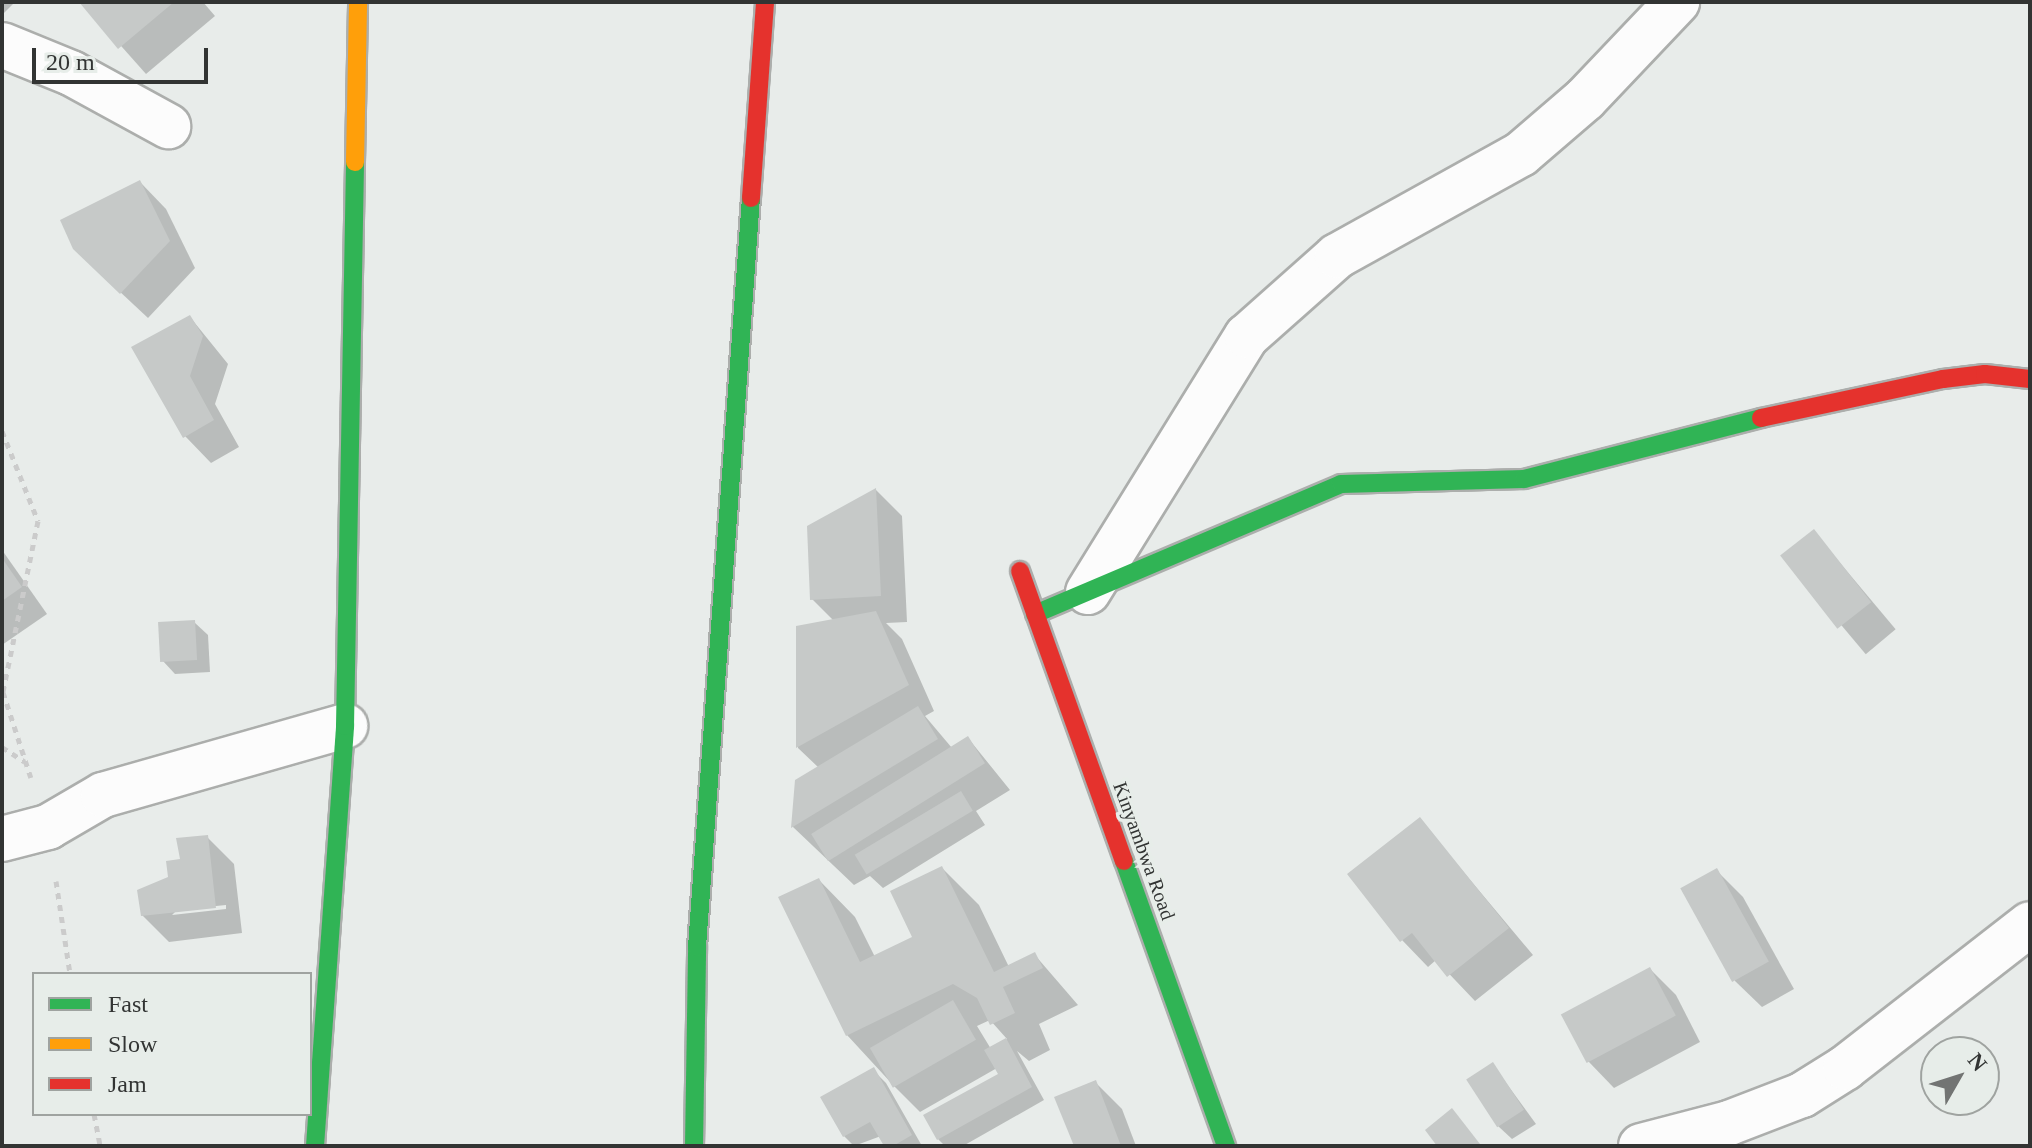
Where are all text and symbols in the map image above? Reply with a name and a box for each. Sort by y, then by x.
scale bar [36,32,212,82]
text: 20 m [46,49,95,75]
street label: Kinyambwa Road [1108,779,1180,923]
legend [32,972,312,1116]
text: Fast [108,991,148,1017]
text: Slow [108,1031,157,1057]
north arrow [1920,1036,2000,1116]
text: N [1963,1048,1992,1076]
text: Jam [108,1071,147,1097]

